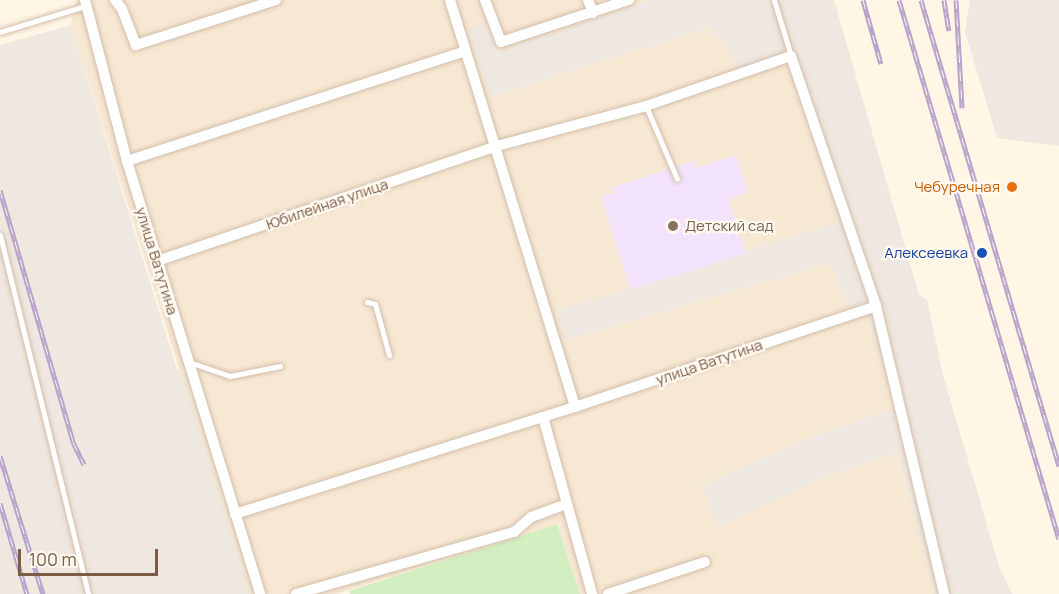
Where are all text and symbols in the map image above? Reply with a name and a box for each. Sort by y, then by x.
street label: Юбилейная улица [264,175,390,233]
place label: Чебуречная [914,178,1000,196]
marker: Чебуречная [1005,180,1019,194]
street label: улица Ватутина [132,205,182,317]
place label: Детский сад [685,217,774,235]
marker: Детский сад [666,219,680,233]
place label: Алексеевка [884,244,968,262]
marker: Алексеевка [973,244,991,262]
street label: улица Ватутина [653,335,765,389]
scale bar [21,537,160,575]
text: 100 m [29,547,77,571]

